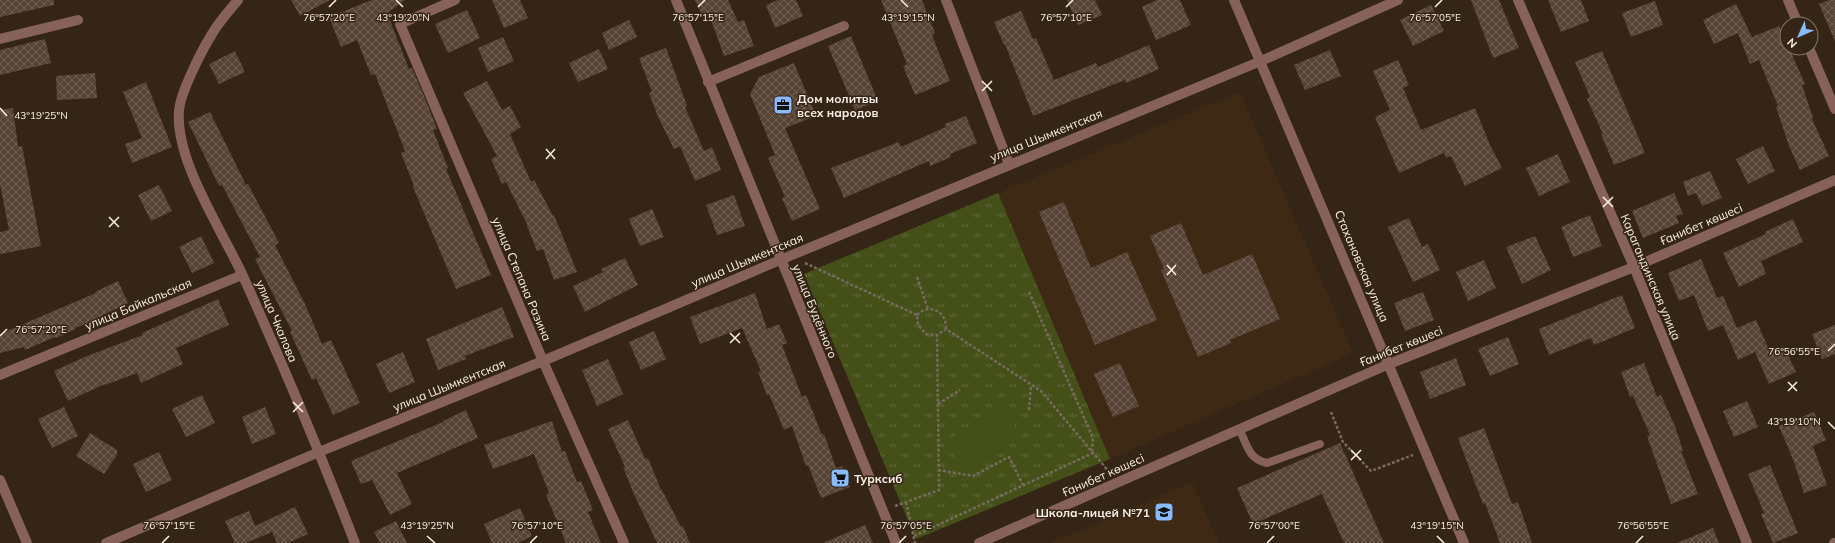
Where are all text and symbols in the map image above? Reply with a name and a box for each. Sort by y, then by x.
text: 76°57'20"E [303,11,355,24]
text: 43°19'20"N [376,11,430,24]
text: 76°57'15"E [672,11,724,24]
text: 43°19'15"N [881,11,935,24]
text: 76°57'10"E [1040,11,1092,24]
text: 76°57'05"E [1409,11,1461,24]
north arrow [1779,16,1819,56]
text: N [1784,35,1800,51]
place label: Дом молитвы всех народов [797,91,879,120]
office icon: Дом молитвы всех народов [772,94,794,116]
street label: улица Шымкентская [987,106,1105,164]
text: 43°19'25"N [14,109,68,122]
street label: Ғанибет көшесі [1657,200,1745,248]
street label: Стахановская улица [1332,208,1392,324]
street label: Карагандинская улица [1618,212,1684,342]
street label: улица Степана Разина [489,215,555,343]
street label: улица Шымкентская [689,230,805,290]
street label: улица Будённого [789,262,841,360]
street label: улица Байкальская [82,275,194,333]
street label: улица Чкалова [253,277,301,365]
text: 76°57'20"E [15,323,67,336]
street label: Ғанибет көшесі [1357,323,1445,369]
text: 76°56'55"E [1768,345,1820,358]
street label: улица Шымкентская [390,356,508,414]
text: 43°19'10"N [1767,415,1821,428]
street label: Ғанибет көшесі [1060,450,1146,500]
supermarket icon: Турксиб [829,467,851,489]
place label: Турксиб [854,471,903,486]
school or university icon: Школа-лицей №71 [1153,501,1175,523]
place label: Школа-лицей №71 [1036,505,1150,520]
text: 76°57'15"E [143,519,195,532]
text: 43°19'25"N [400,519,454,532]
text: 76°57'10"E [511,519,563,532]
text: 76°57'05"E [880,519,932,532]
text: 76°57'00"E [1248,519,1300,532]
text: 43°19'15"N [1410,519,1464,532]
text: 76°56'55"E [1617,519,1669,532]

